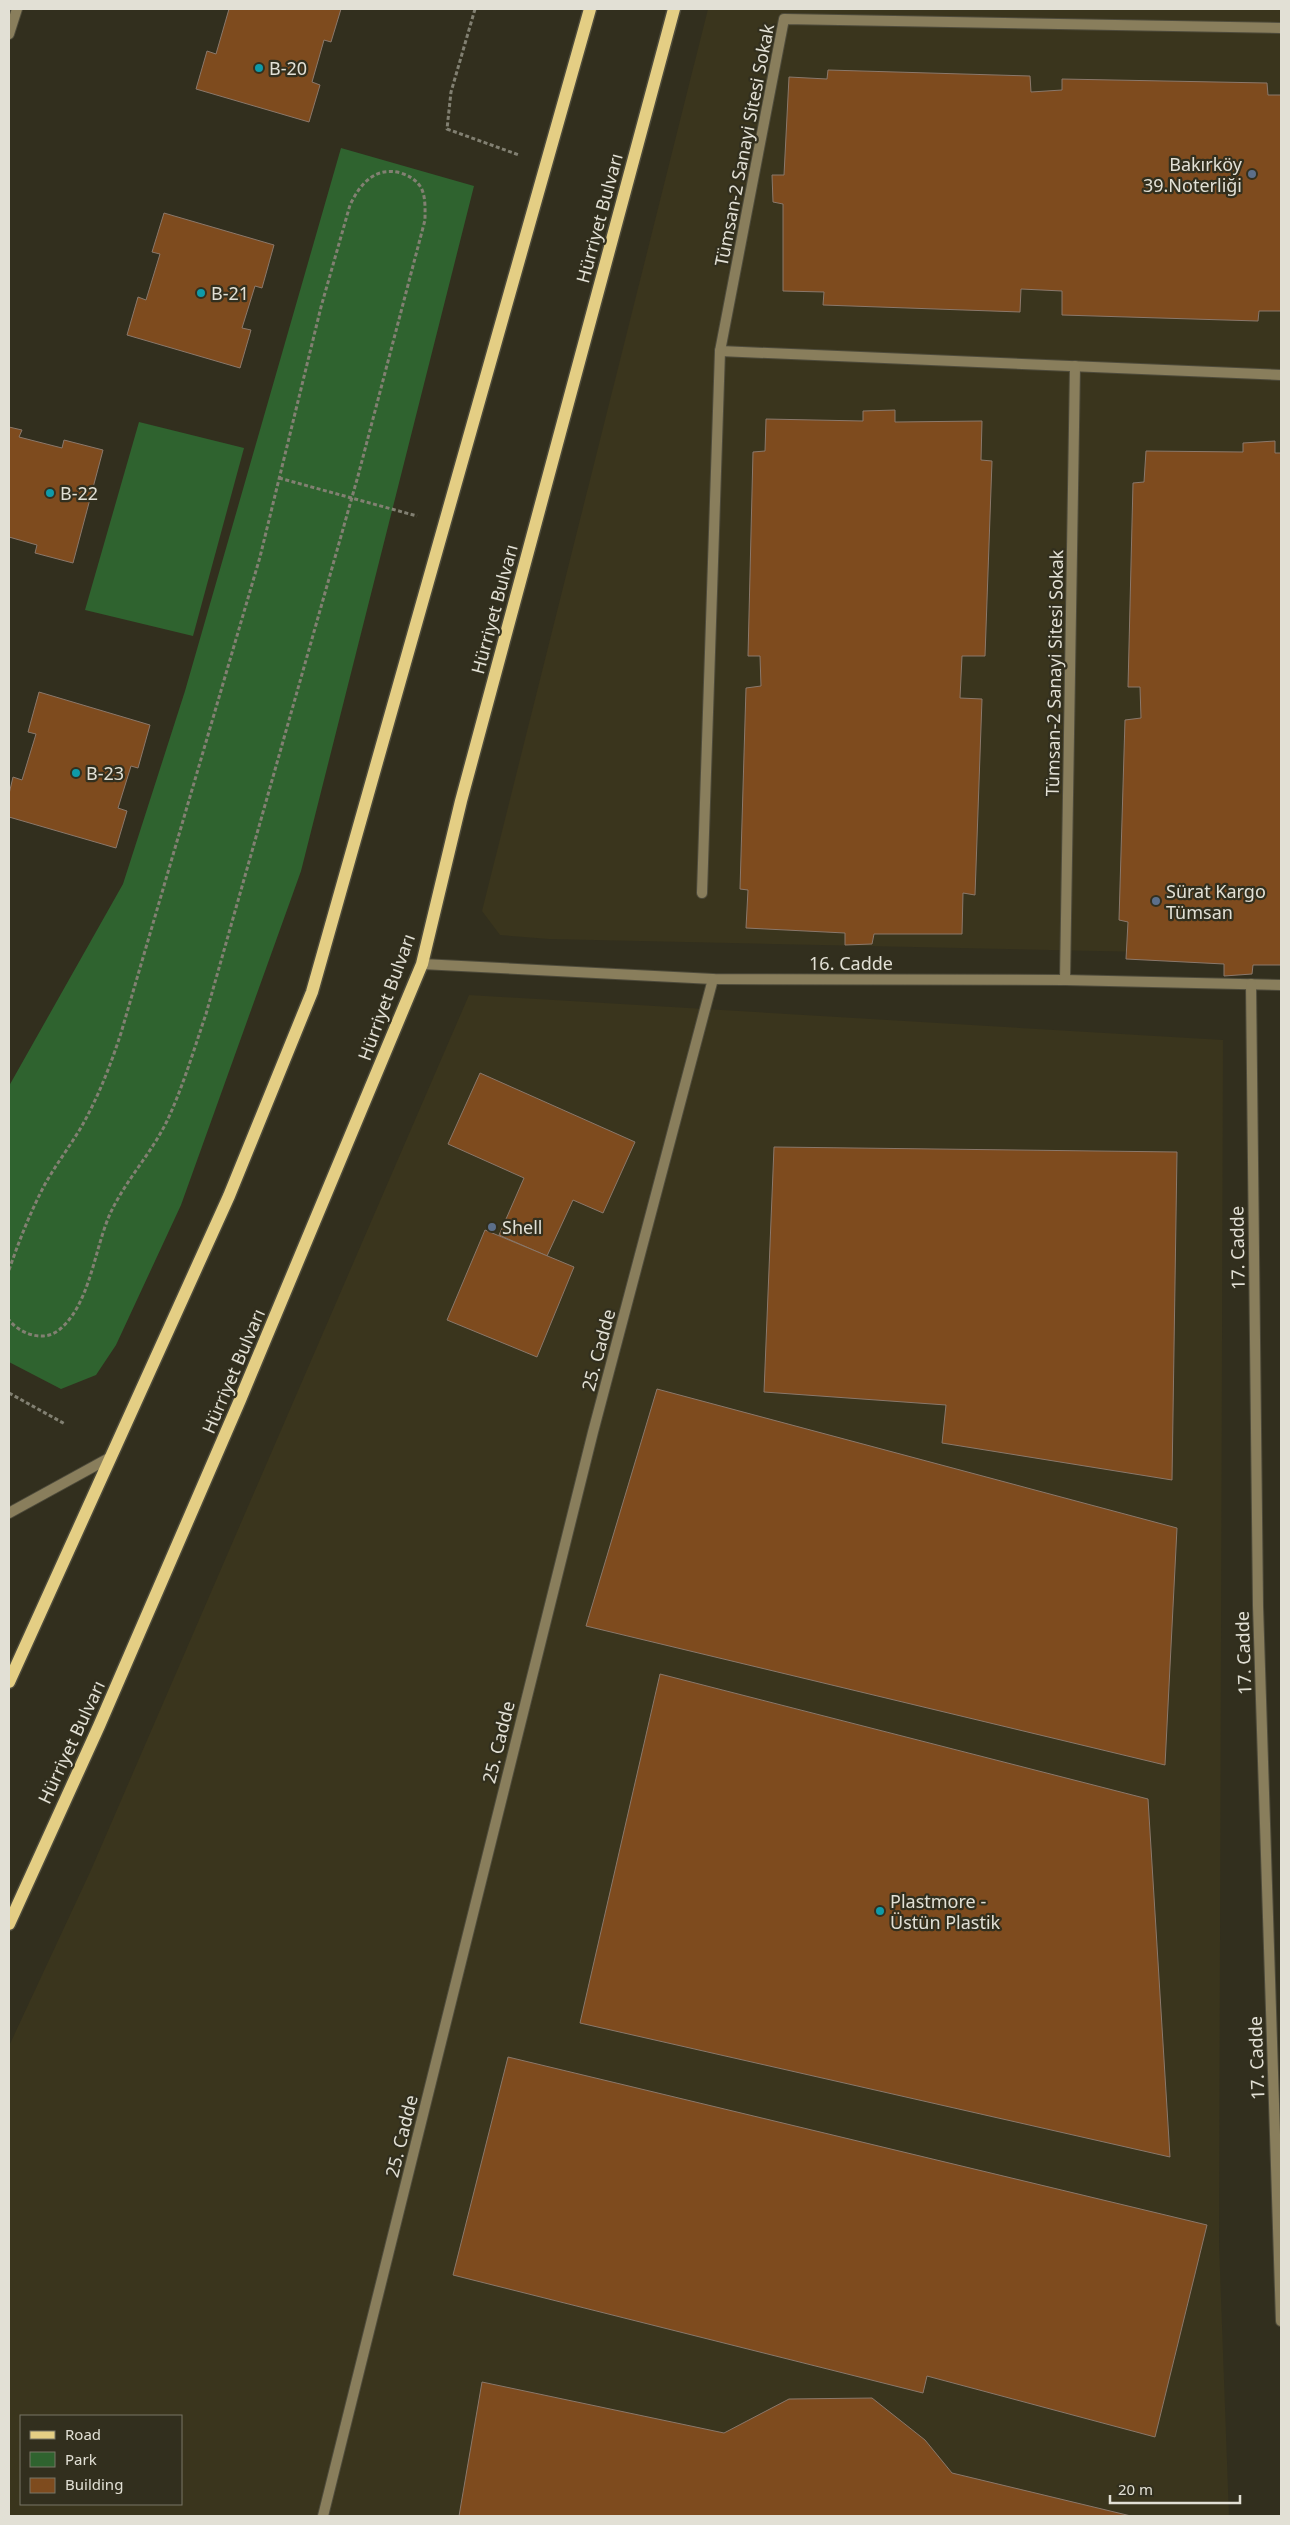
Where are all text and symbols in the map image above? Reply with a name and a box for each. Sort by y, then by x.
street label: Tümsan-2 Sanayi Sitesi Sokak [709,21,779,268]
place label: B-20 [269,56,307,80]
marker: B-20 [253,62,265,74]
street label: Hürriyet Bulvarı [570,151,628,285]
place label: Bakırköy 39.Noterliği [1143,152,1243,197]
marker: Bakırköy 39.Noterliği [1246,168,1258,180]
place label: B-21 [211,281,249,305]
marker: B-21 [195,287,207,299]
place label: B-22 [60,481,98,505]
marker: B-22 [44,487,56,499]
street label: Hürriyet Bulvarı [465,542,523,676]
street label: Tümsan-2 Sanayi Sitesi Sokak [1040,549,1068,796]
place label: B-23 [86,761,124,785]
marker: B-23 [70,767,82,779]
place label: Sürat Kargo Tümsan [1166,879,1266,924]
marker: Sürat Kargo Tümsan [1150,895,1162,907]
street label: Hürriyet Bulvarı [352,930,420,1064]
street label: 16. Cadde [809,951,893,975]
street label: 17. Cadde [1224,1206,1250,1290]
place label: Shell [502,1215,542,1239]
marker: Shell [486,1221,498,1233]
street label: Hürriyet Bulvarı [196,1305,270,1437]
street label: 25. Cadde [576,1306,620,1394]
street label: 17. Cadde [1230,1611,1256,1695]
street label: Hürriyet Bulvarı [32,1677,110,1807]
street label: 25. Cadde [476,1698,520,1786]
place label: Plastmore - Üstün Plastik [890,1889,1001,1934]
marker: Plastmore - Üstün Plastik [874,1905,886,1917]
street label: 17. Cadde [1243,2016,1269,2100]
street label: 25. Cadde [379,2092,423,2180]
legend [20,2415,182,2505]
text: Road [65,2424,101,2444]
text: Park [65,2449,97,2469]
scale bar [1110,2472,1240,2504]
text: Building [65,2474,123,2494]
text: 20 m [1118,2479,1153,2499]

